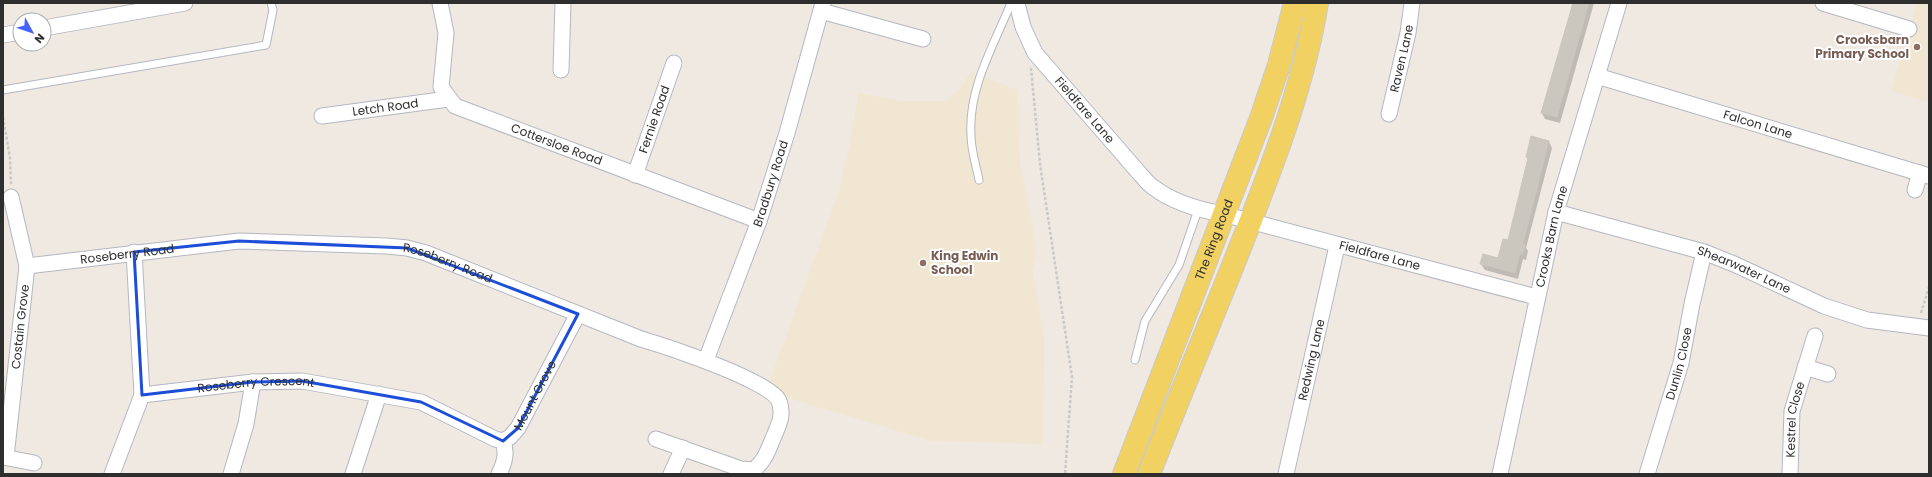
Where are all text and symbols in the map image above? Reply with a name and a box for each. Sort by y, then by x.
north arrow [12,12,52,52]
street label: Raven Lane [1385,24,1417,94]
text: N [31,30,48,47]
place label: Crooksbarn Primary School [1815,31,1909,62]
marker: Crooksbarn Primary School [1912,42,1922,52]
street label: Fieldfare Lane [1051,73,1119,147]
street label: Fernie Road [634,83,674,155]
street label: Letch Road [351,94,419,120]
street label: Falcon Lane [1721,106,1795,142]
street label: Cottersloe Road [509,119,605,169]
street label: Bradbury Road [749,138,792,229]
street label: Crooks Barn Lane [1531,183,1571,289]
street label: The Ring Road [1190,197,1237,282]
street label: Fieldfare Lane [1338,236,1422,274]
street label: Roseberry Road [402,239,495,287]
street label: Roseberry Road [79,240,175,268]
street label: Shearwater Lane [1695,242,1794,297]
place label: King Edwin School [931,247,998,278]
marker: King Edwin School [918,258,928,268]
street label: Costain Grove [7,283,33,370]
street label: Redwing Lane [1294,317,1328,402]
street label: Dunlin Close [1661,326,1695,402]
street label: Mount Grove [509,357,560,433]
street label: Roseberry Crescent [197,372,316,396]
street label: Kestrel Close [1782,379,1809,458]

